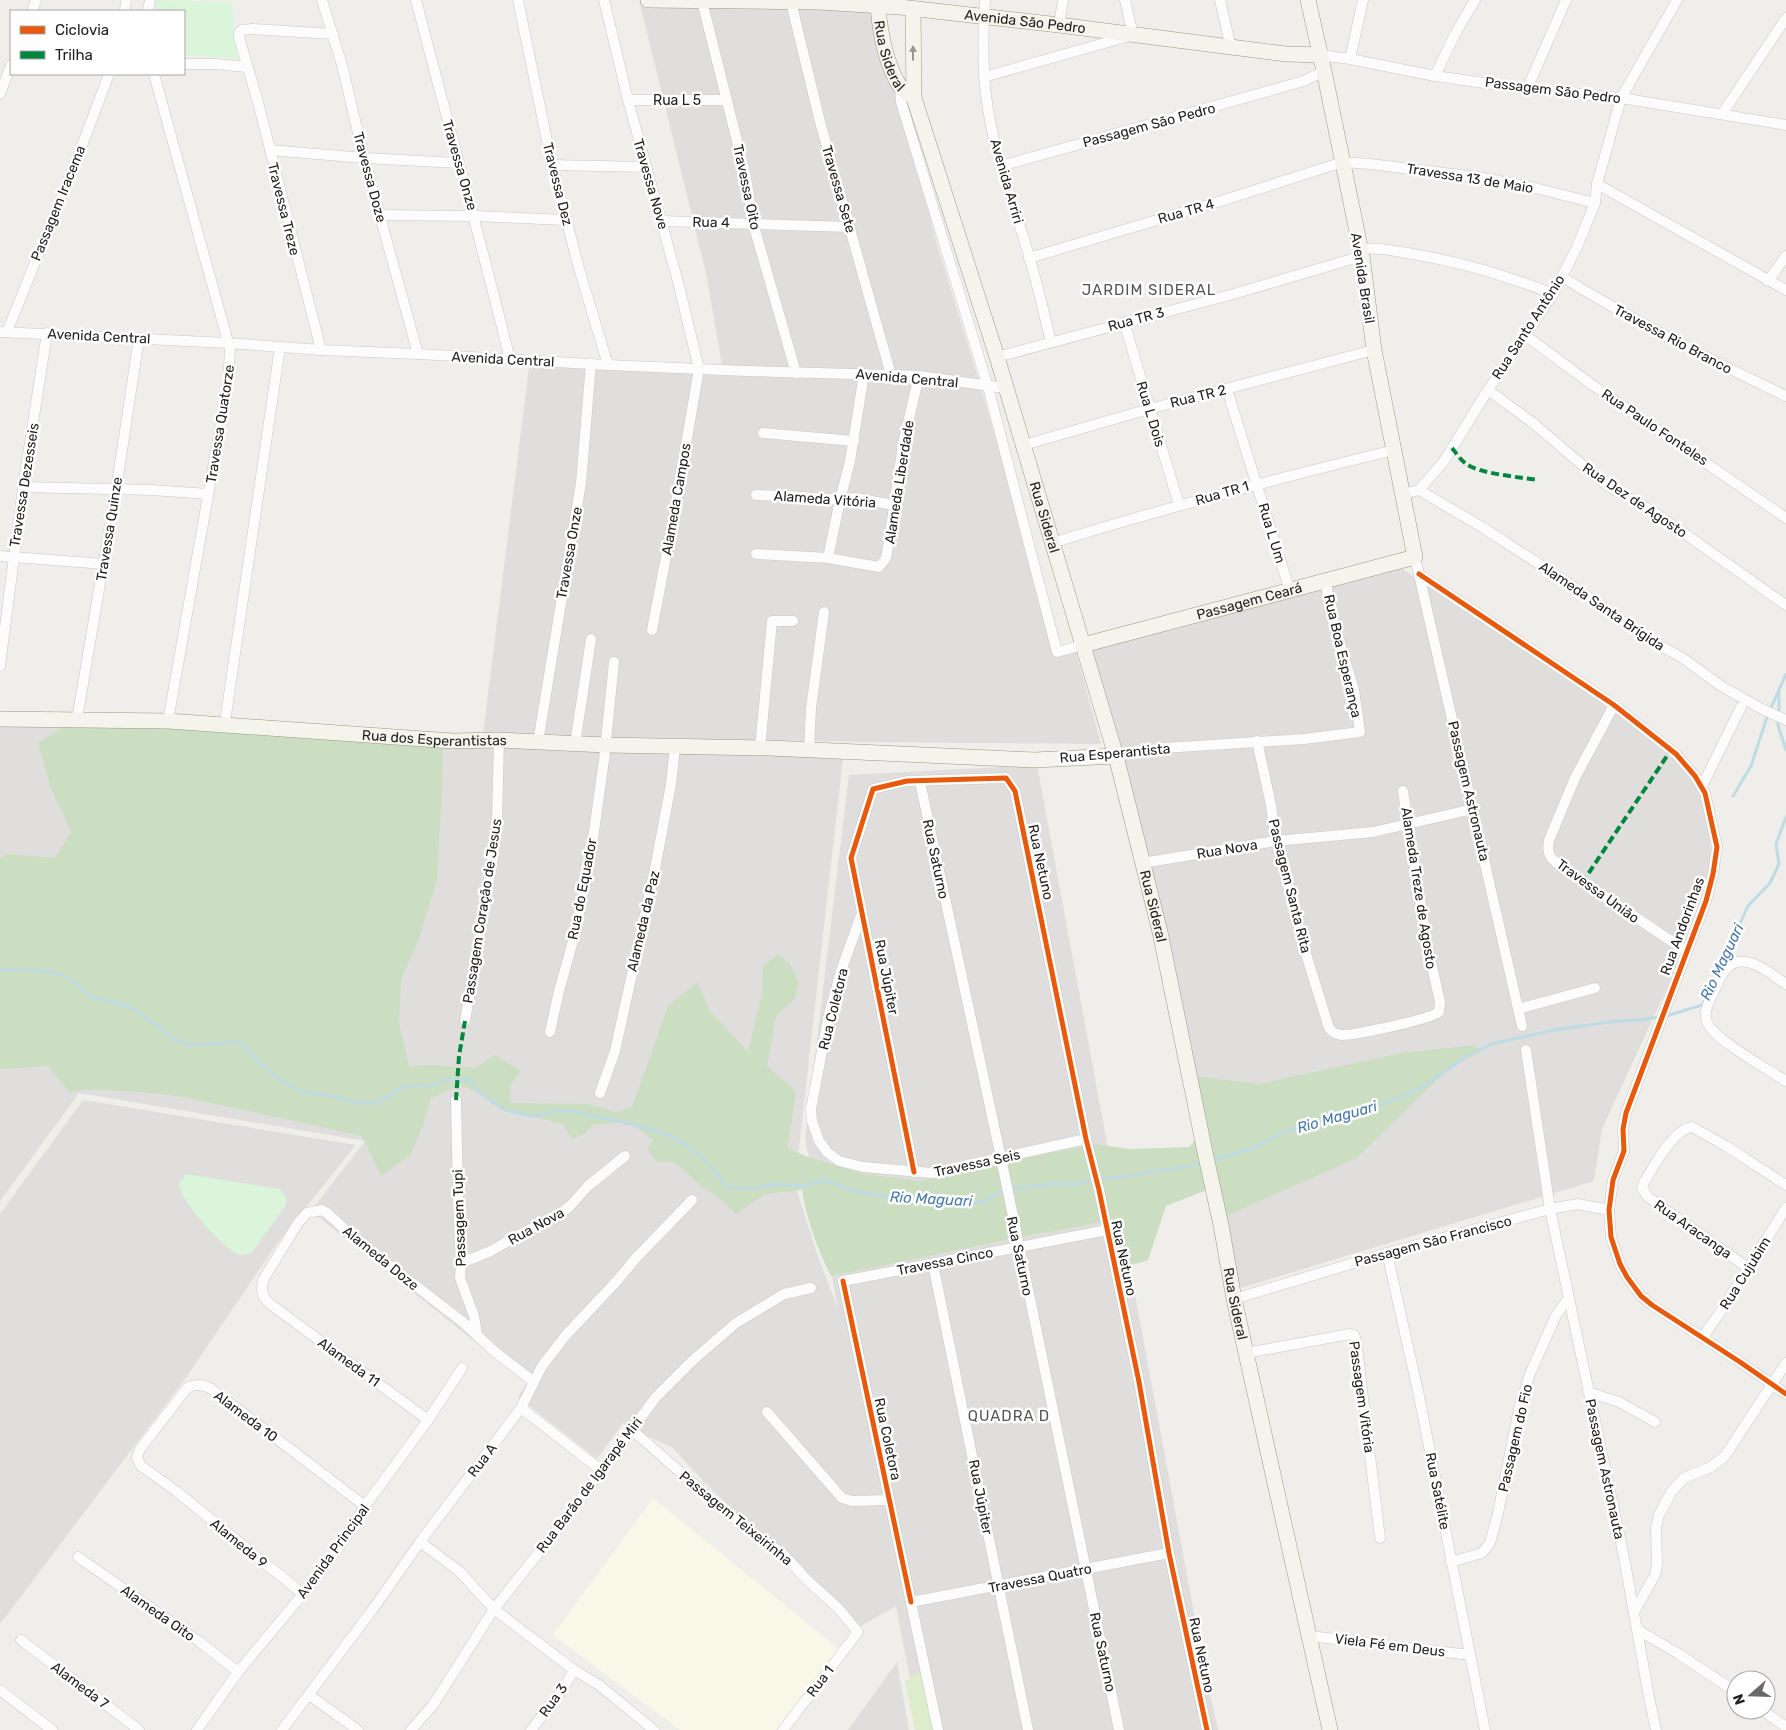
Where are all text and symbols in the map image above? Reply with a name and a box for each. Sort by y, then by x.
street label: Avenida São Pedro [963,6,1087,37]
legend [10,10,185,75]
street label: Rua Sideral [870,19,908,95]
text: Ciclovia [55,21,109,39]
one-way arrow [909,45,917,61]
text: Trilha [55,46,93,64]
street label: Passagem São Pedro [1484,74,1622,107]
street label: Rua L 5 [653,92,701,109]
street label: Passagem São Pedro [1081,100,1217,151]
street label: Travessa Onze [438,118,481,213]
street label: Travessa Doze [349,130,390,224]
street label: Travessa Nove [629,137,672,232]
street label: Avenida Arriri [986,137,1027,225]
street label: Travessa Dez [539,141,576,227]
street label: Passagem Iracema [28,143,89,263]
street label: Travessa Oito [729,143,764,231]
street label: Travessa Sete [818,143,859,235]
street label: Travessa 13 de Maio [1405,160,1535,197]
street label: Travessa Treze [264,161,303,257]
street label: Rua TR 4 [1156,195,1217,228]
street label: Rua 4 [692,214,730,231]
street label: Avenida Brasil [1347,231,1378,325]
street label: Rua Santo Antônio [1488,272,1569,383]
district label: JARDIM SIDERAL [1082,281,1216,299]
street label: Travessa Rio Branco [1611,301,1735,378]
street label: Rua TR 3 [1106,304,1166,335]
street label: Avenida Central [47,325,151,348]
street label: Avenida Central [451,348,555,371]
street label: Travessa Quatorze [203,363,238,485]
street label: Avenida Central [855,366,959,391]
street label: Rua L Dois [1132,379,1169,449]
street label: Rua TR 2 [1168,381,1228,412]
street label: Rua Paulo Fonteles [1598,385,1711,469]
street label: Alameda Liberdade [881,419,918,545]
street label: Travessa Dezesseis [6,422,43,548]
street label: Alameda Campos [658,442,695,556]
street label: Rua Dez de Agosto [1579,459,1690,542]
street label: Travessa Quinze [93,476,126,582]
street label: Rua TR 1 [1193,478,1251,509]
street label: Rua Sideral [1026,480,1063,555]
street label: Alameda Vitória [773,487,877,512]
street label: Rua L Um [1254,501,1289,565]
street label: Travessa Onze [553,505,586,601]
street label: Alameda Santa Brígida [1536,558,1668,655]
street label: Passagem Ceará [1195,579,1304,624]
street label: Rua Boa Esperança [1320,593,1365,719]
street label: Passagem Astronauta [1444,719,1493,863]
street label: Rua dos Esperantistas [361,727,507,750]
street label: Rua Esperantista [1059,740,1171,767]
street label: Alameda Treze de Agosto [1397,806,1440,970]
street label: Passagem Coração de Jesus [459,817,506,1005]
street label: Passagem Santa Rita [1265,817,1314,955]
street label: Rua Saturno [919,818,952,900]
street label: Rua Netuno [1024,823,1057,901]
street label: Rua do Equador [564,836,601,941]
street label: Rua Nova [1195,836,1259,863]
street label: Travessa União [1553,856,1642,927]
street label: Rua Sideral [1136,868,1170,944]
street label: Alameda da Paz [624,869,663,973]
street label: Rua Andorinhas [1657,875,1708,978]
water label: Rio Maguari [1696,920,1748,1003]
street label: Rua Júpiter [871,938,902,1017]
street label: Rua Coletora [815,966,852,1052]
water label: Rio Maguari [1295,1097,1380,1137]
street label: Travessa Seis [932,1146,1022,1181]
street label: Passagem Tupi [449,1169,470,1267]
water label: Rio Maguari [889,1188,973,1210]
street label: Rua Aracanga [1651,1196,1735,1262]
street label: Rua Nova [505,1204,567,1249]
street label: Passagem São Francisco [1353,1212,1514,1271]
street label: Rua Saturno [1003,1215,1036,1297]
street label: Rua Netuno [1107,1219,1140,1297]
street label: Alameda Doze [339,1223,422,1294]
street label: Rua Cujubim [1716,1234,1775,1313]
street label: Travessa Cinco [896,1244,995,1279]
street label: Rua Sideral [1220,1266,1251,1341]
street label: Alameda 11 [314,1334,383,1391]
street label: Passagem Vitória [1345,1340,1378,1454]
street label: Passagem do Fio [1495,1383,1536,1494]
street label: Alameda 10 [211,1387,281,1446]
street label: Rua Coletora [870,1396,905,1482]
street label: Passagem Astronauta [1581,1397,1628,1541]
district label: QUADRA D [968,1407,1050,1425]
street label: Rua Barão de Igarapé Miri [533,1414,646,1557]
street label: Rua A [464,1440,501,1481]
street label: Rua Satélite [1422,1451,1453,1531]
street label: Rua Júpiter [965,1458,996,1537]
street label: Passagem Teixeirinha [676,1468,796,1569]
street label: Avenida Principal [293,1501,373,1602]
street label: Alameda 9 [207,1515,271,1572]
street label: Travessa Quatro [987,1560,1093,1597]
street label: Alameda Oito [117,1582,198,1645]
street label: Rua Saturno [1086,1611,1119,1693]
street label: Rua Netuno [1185,1616,1218,1694]
street label: Viela Fé em Deus [1334,1630,1446,1661]
street label: Alameda 7 [48,1658,112,1712]
street label: Rua 1 [803,1662,838,1700]
north arrow [1726,1670,1776,1720]
street label: Rua 3 [536,1680,571,1720]
text: N [1730,1692,1749,1707]

